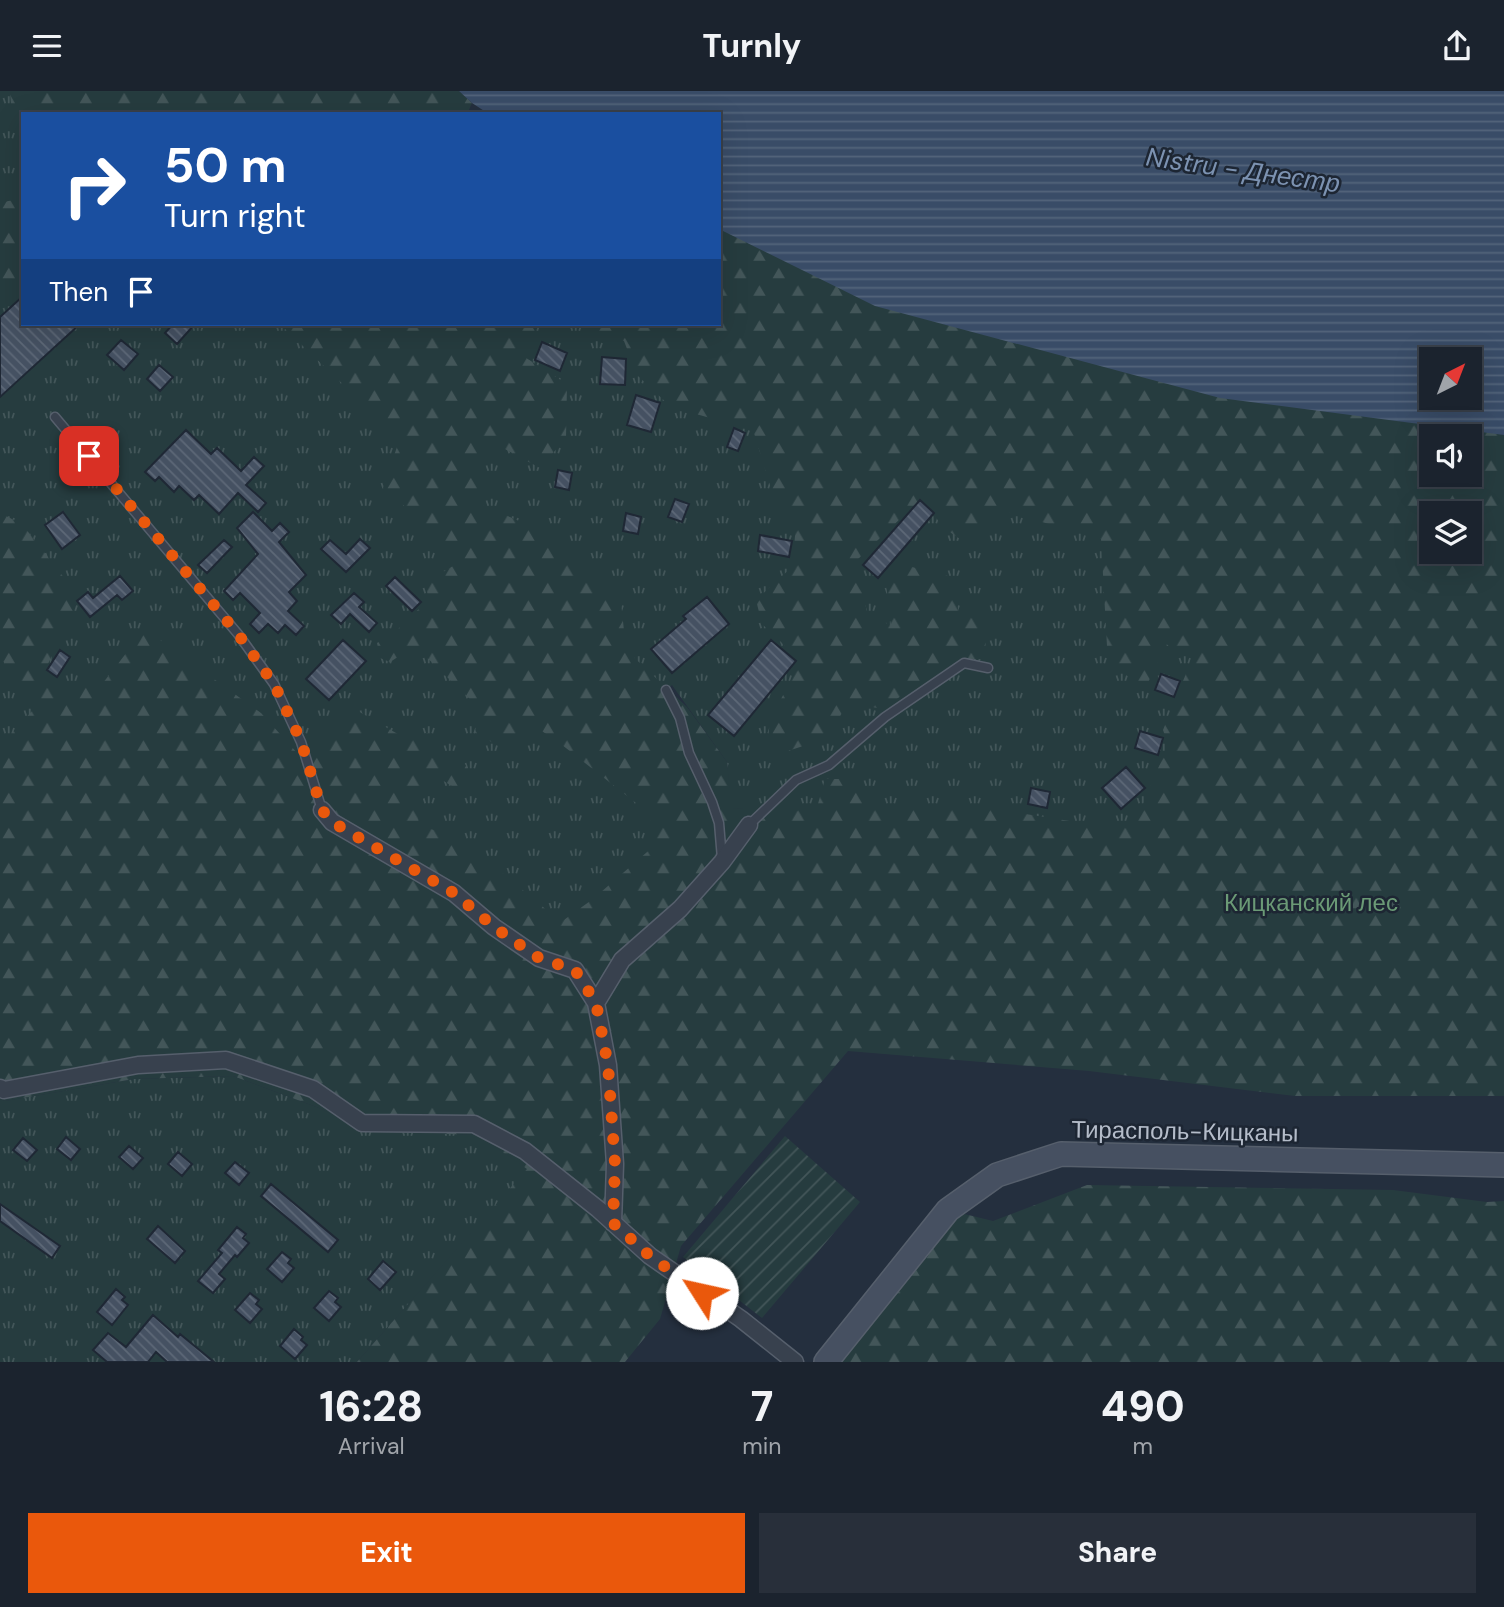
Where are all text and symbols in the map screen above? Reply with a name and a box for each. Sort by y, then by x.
text: Turnly [703,25,801,67]
icon: menu [28,27,66,65]
icon: share [1438,27,1476,65]
text: 50 m [164,133,287,197]
icon: right [49,140,140,231]
water label: Nistru - Днестр [1144,140,1342,200]
text: Turn right [164,195,306,237]
icon: arrive [122,273,160,311]
text: Then [49,275,108,309]
north arrow [1419,347,1482,409]
map controls [1419,347,1482,564]
button: sound [1419,424,1482,487]
pin [59,426,119,486]
icon: arrive [70,437,108,475]
button: layers [1419,501,1482,564]
park label: Кицканский лес [1224,887,1398,918]
street label: Тирасполь-Кицканы [1071,1114,1299,1148]
position arrow [665,1256,739,1330]
text: 16:28 [319,1379,423,1434]
text: 7 [751,1379,773,1434]
text: 490 [1101,1379,1185,1434]
text: Arrival [338,1431,405,1461]
text: min [742,1431,782,1461]
text: m [1133,1431,1153,1461]
button: Exit [28,1513,745,1593]
button: Share [759,1513,1476,1593]

